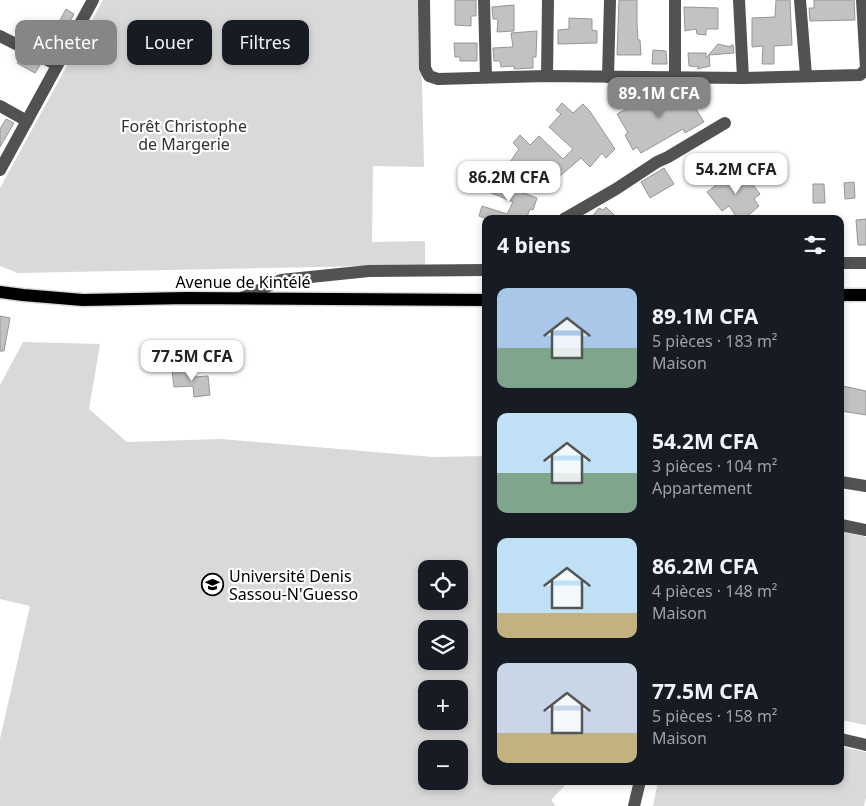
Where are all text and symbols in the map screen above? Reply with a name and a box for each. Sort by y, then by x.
chip: Acheter [15,20,117,65]
chip: Louer [127,20,212,65]
chip: Filtres [222,20,309,65]
pin: 89.1M CFA [602,76,716,119]
text: 89.1M CFA [618,82,700,104]
park label: Forêt Christophe de Margerie [121,115,247,155]
pin: 54.2M CFA [679,152,793,195]
text: 54.2M CFA [695,158,777,180]
pin: 86.2M CFA [452,160,566,203]
text: 86.2M CFA [468,166,550,188]
text: 4 biens [497,231,571,259]
icon: filters [801,231,829,259]
street label: Avenue de Kintélé [175,271,311,293]
text: 89.1M CFA [652,302,758,330]
icon: home [537,308,597,368]
text: 5 pièces · 183 m² [652,330,777,352]
pin: 77.5M CFA [135,340,249,382]
text: 77.5M CFA [151,345,233,367]
text: Maison [652,352,707,374]
text: 54.2M CFA [652,427,758,455]
icon: home [537,433,597,493]
text: 3 pièces · 104 m² [652,455,777,477]
text: Appartement [652,477,752,499]
text: 86.2M CFA [652,552,758,580]
icon: home [537,558,597,618]
map controls [418,560,468,790]
button: locate [418,560,468,610]
place label: Université Denis Sassou-N'Guesso [229,565,358,605]
school or university icon: Université Denis Sassou-N'Guesso [201,573,225,597]
text: 4 pièces · 148 m² [652,580,777,602]
text: Maison [652,602,707,624]
button: layers [418,620,468,670]
text: 77.5M CFA [652,677,758,705]
button: + [418,680,468,730]
icon: home [537,683,597,743]
text: 5 pièces · 158 m² [652,705,777,727]
text: Maison [652,727,707,749]
button: − [418,740,468,790]

